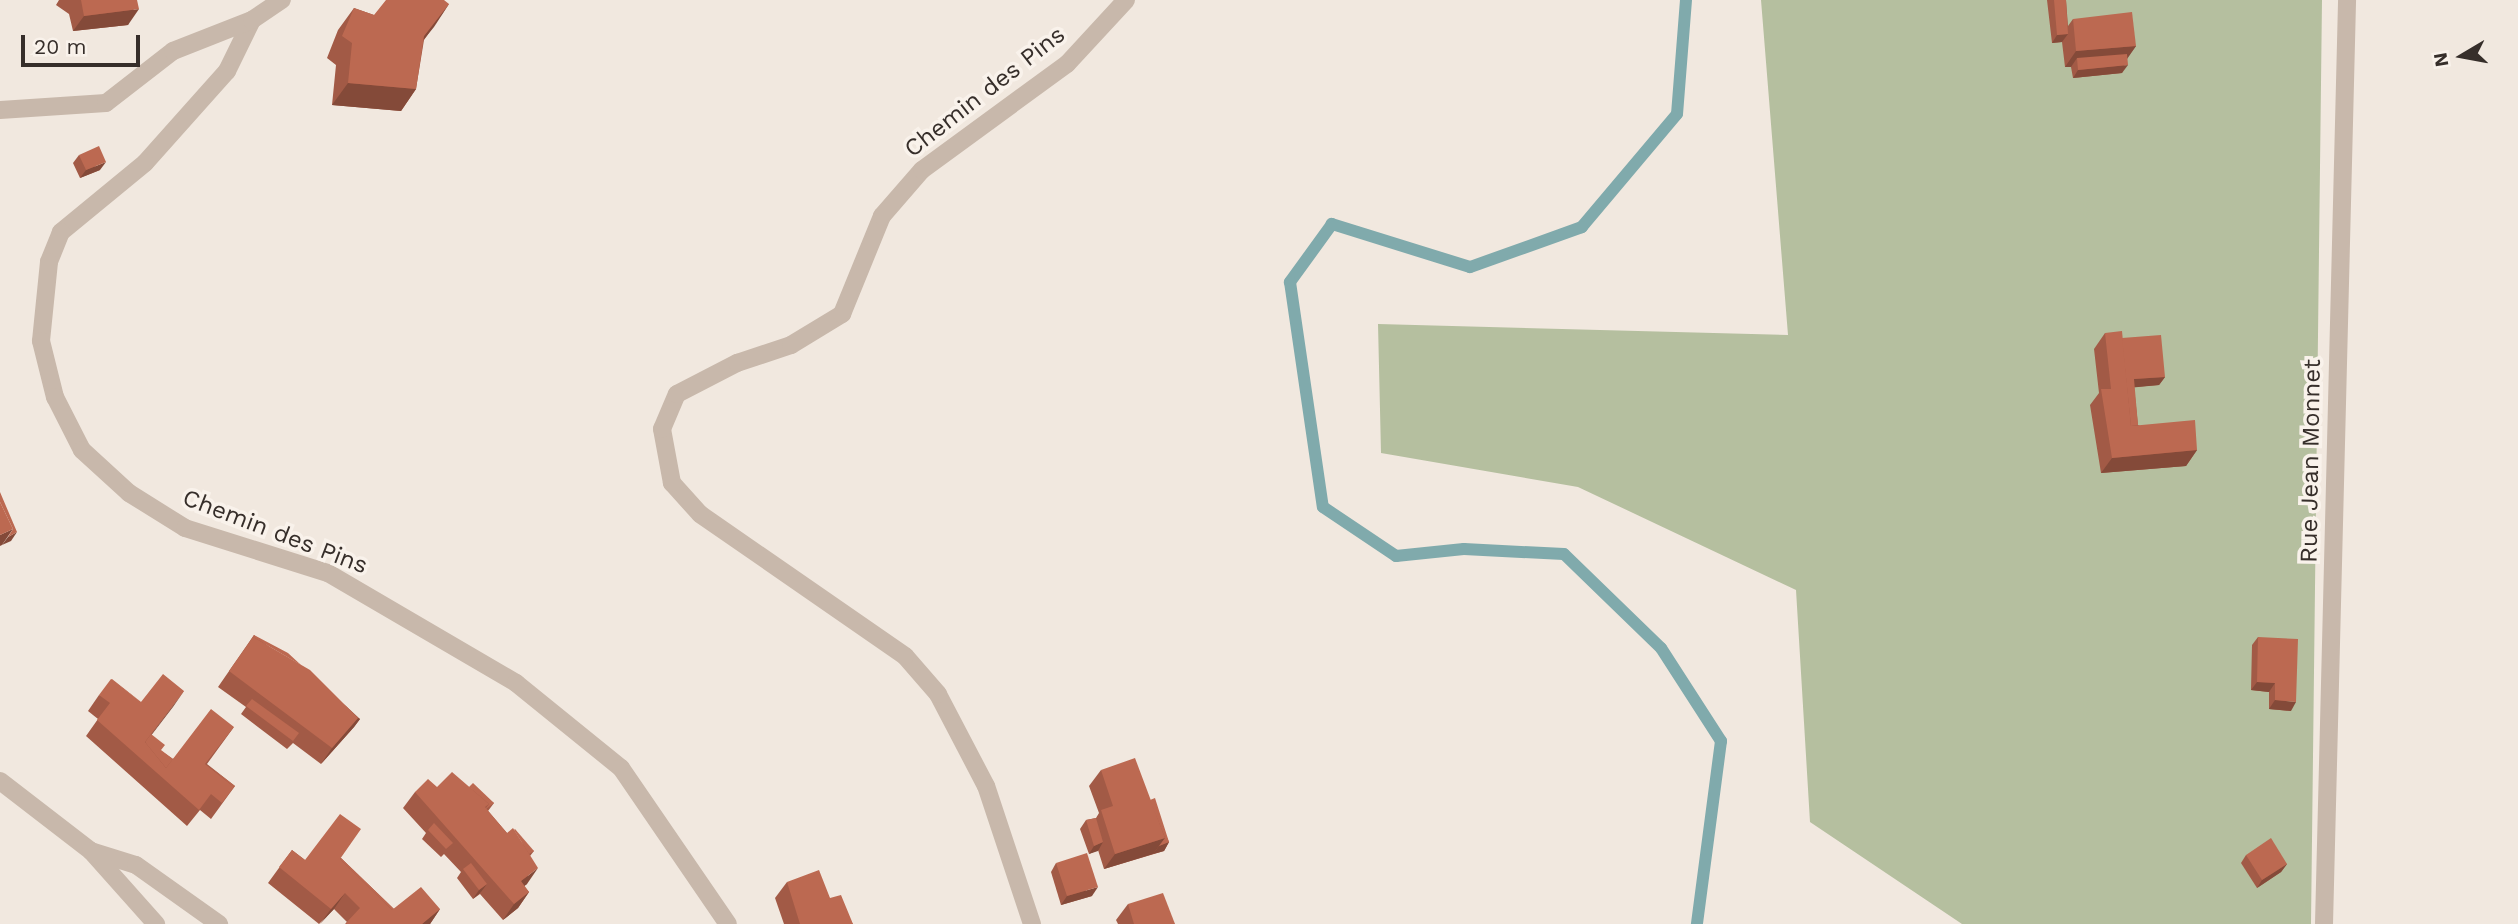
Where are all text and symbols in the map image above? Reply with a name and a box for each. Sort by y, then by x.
street label: Chemin des Pins [899,20,1071,164]
scale bar [24,21,144,65]
north arrow [2427,21,2497,91]
text: 20 m [34,34,86,59]
text: N [2428,51,2453,69]
street label: Rue Jean Monnet [2295,359,2327,563]
street label: Chemin des Pins [178,483,372,581]

